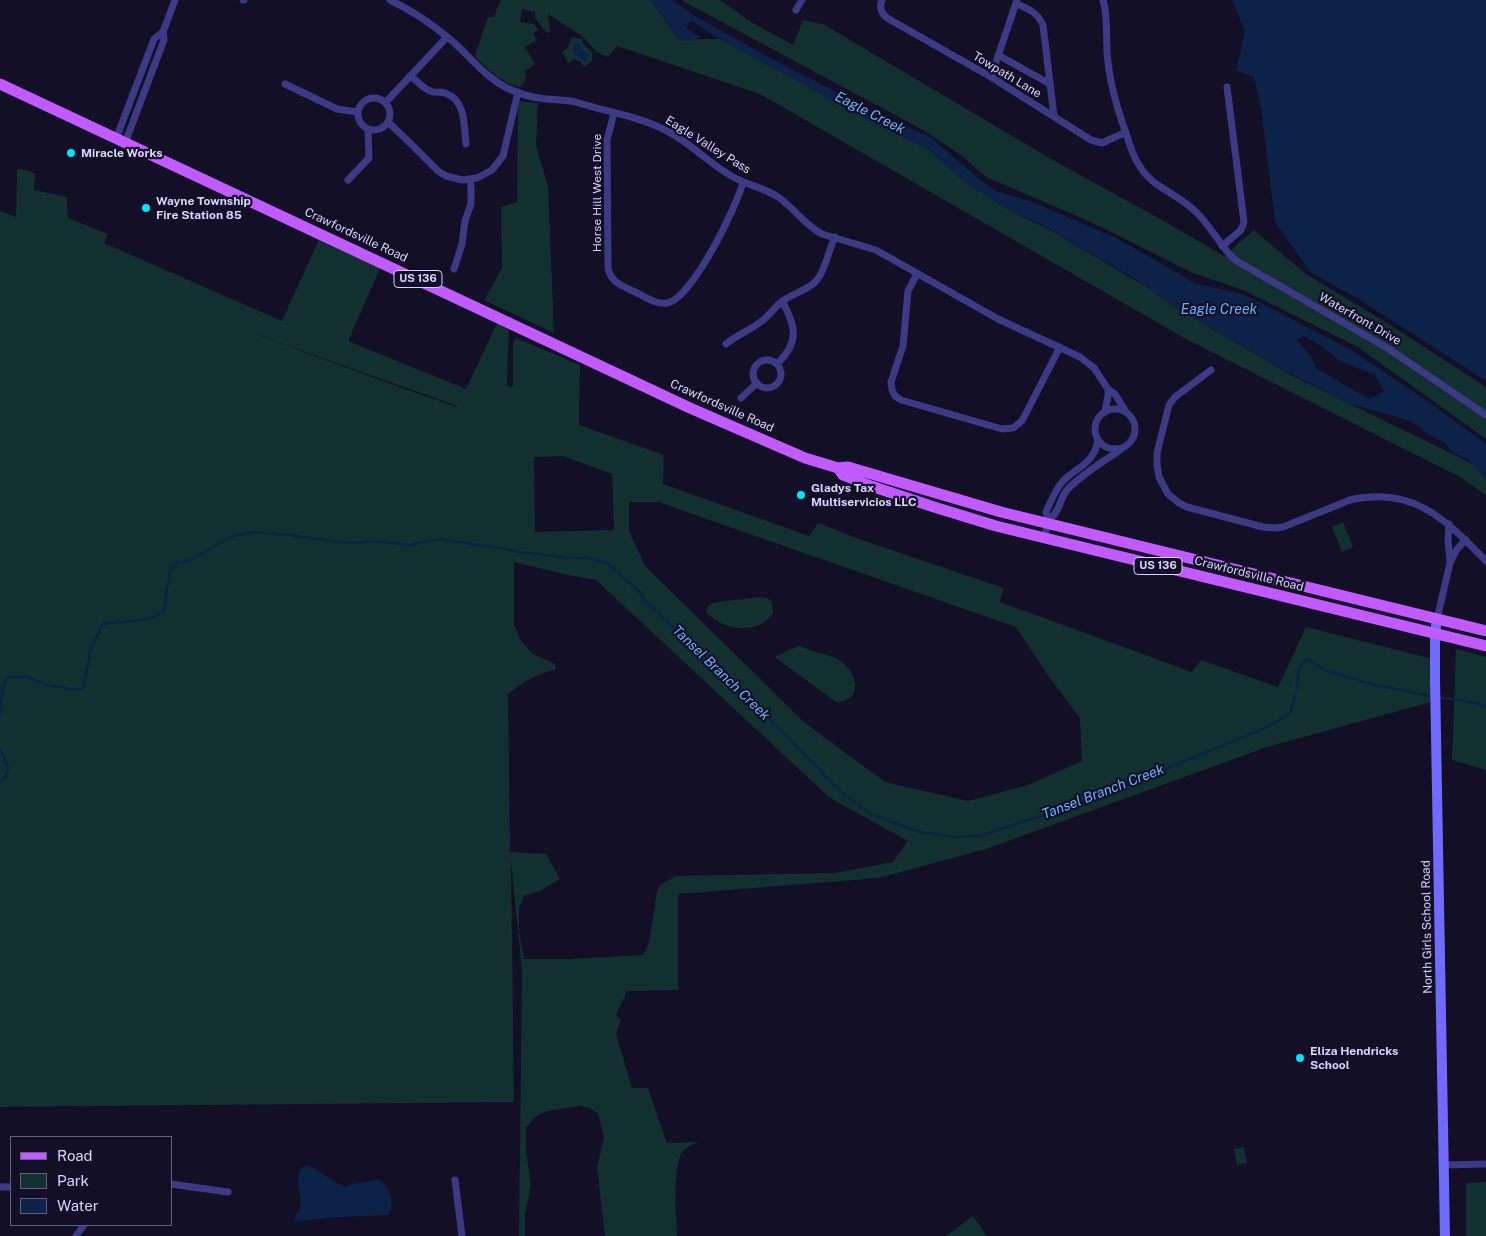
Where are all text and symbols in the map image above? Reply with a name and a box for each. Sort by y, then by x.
street label: Towpath Lane [970,49,1044,101]
water label: Eagle Creek [832,88,908,138]
street label: Eagle Valley Pass [663,113,753,177]
street label: Horse Hill West Drive [590,134,604,252]
place label: Miracle Works [81,146,162,160]
marker: Miracle Works [65,147,77,159]
place label: Wayne Township Fire Station 85 [156,194,251,222]
marker: Wayne Township Fire Station 85 [140,202,152,214]
street label: Crawfordsville Road [302,205,410,265]
road number: US 136 [394,270,442,288]
street label: Waterfront Drive [1316,290,1404,348]
water label: Eagle Creek [1181,302,1257,318]
street label: Crawfordsville Road [668,377,776,435]
place label: Gladys Tax Multiservicios LLC [811,481,917,509]
marker: Gladys Tax Multiservicios LLC [795,489,807,501]
street label: Crawfordsville Road [1193,553,1305,595]
road number: US 136 [1134,558,1182,574]
water label: Tansel Branch Creek [669,622,773,724]
water label: Tansel Branch Creek [1040,761,1166,823]
street label: North Girls School Road [1419,860,1435,994]
place label: Eliza Hendricks School [1310,1044,1398,1072]
marker: Eliza Hendricks School [1294,1052,1306,1064]
legend [10,1136,172,1226]
text: Road [57,1147,93,1164]
text: Park [57,1172,89,1189]
text: Water [57,1197,99,1214]

